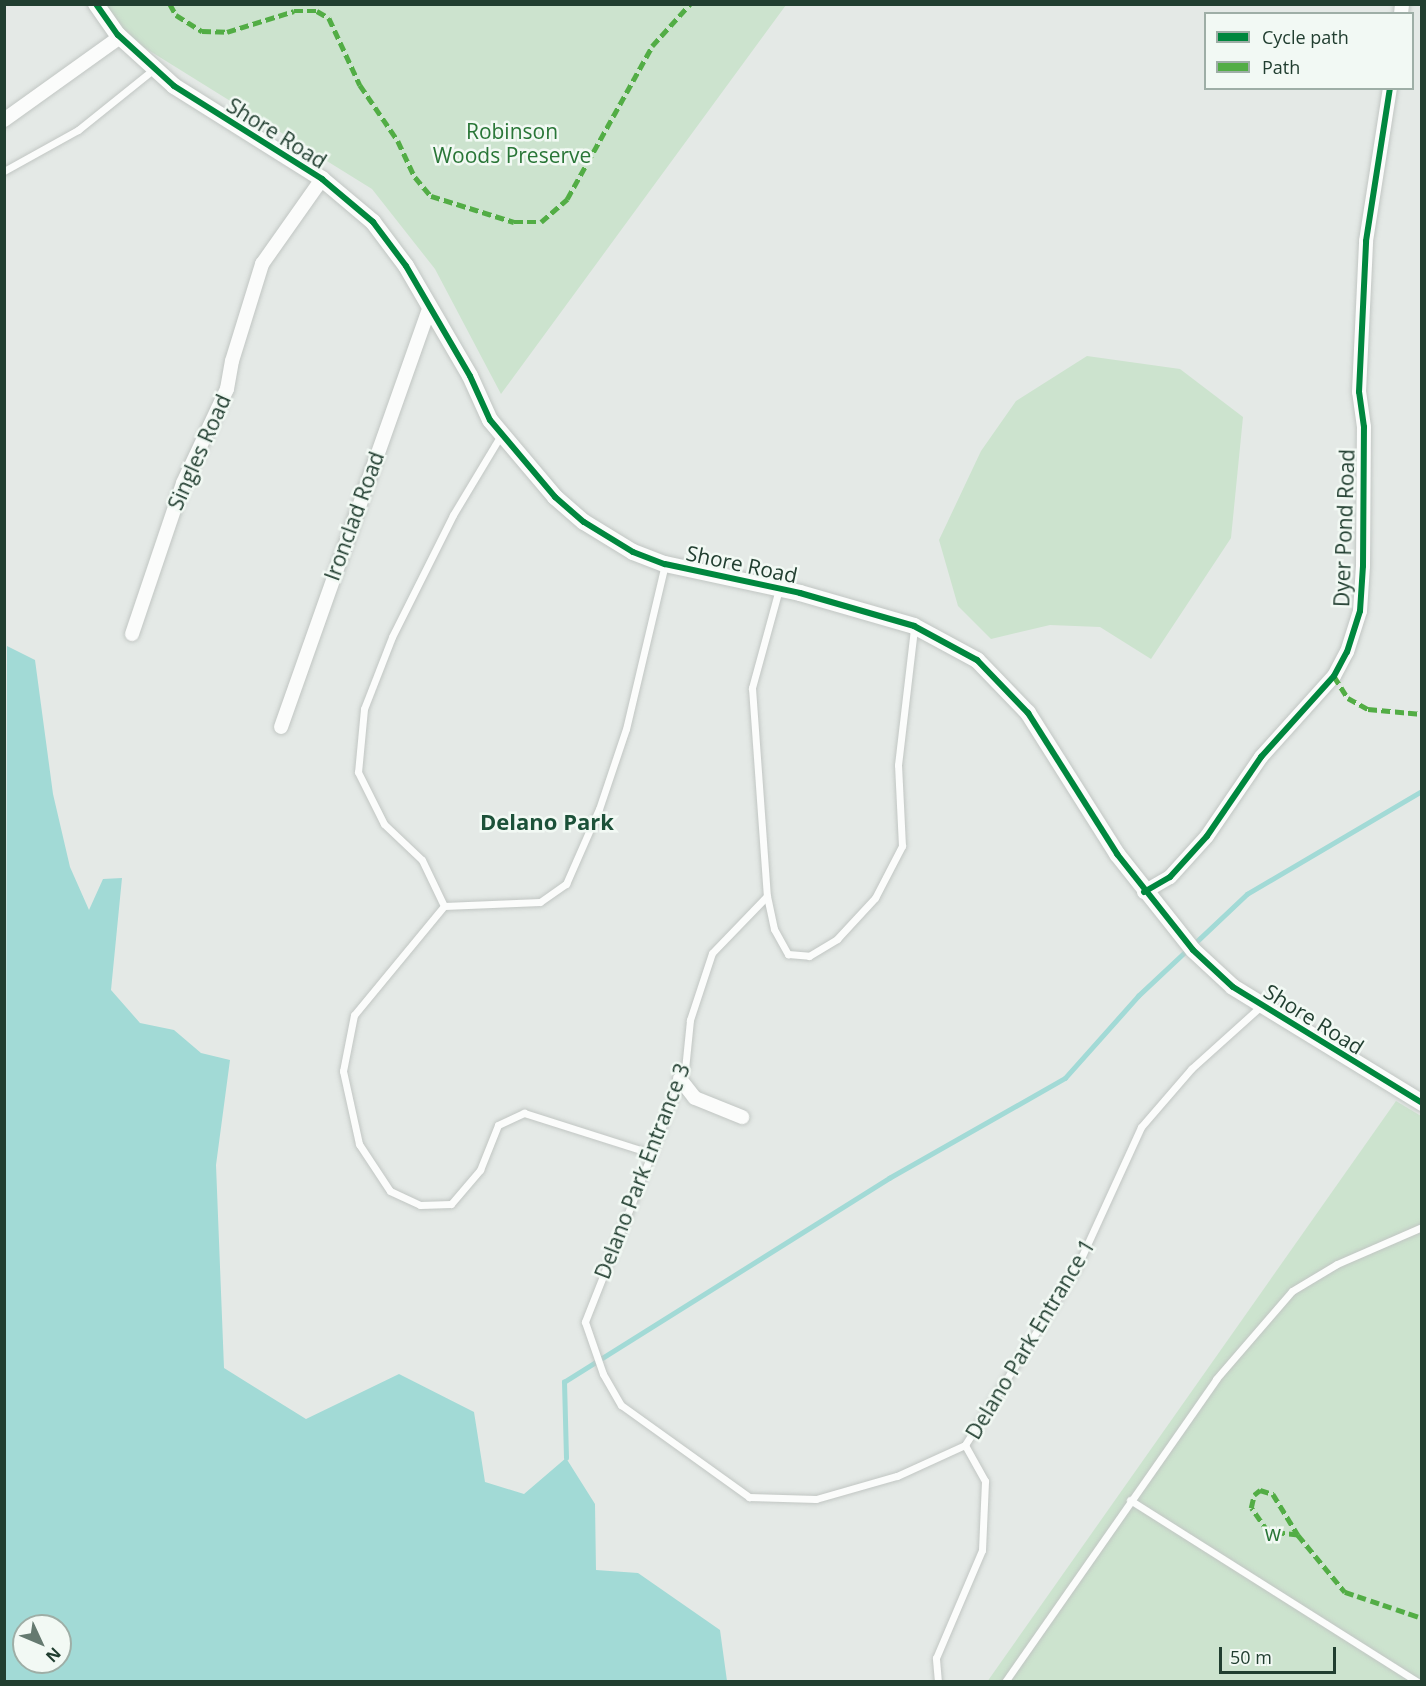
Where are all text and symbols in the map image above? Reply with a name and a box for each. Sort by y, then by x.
legend [1204,12,1414,90]
text: Cycle path [1262,25,1349,49]
text: Path [1262,55,1300,79]
street label: Shore Road [222,92,332,174]
park label: Robinson Woods Preserve [433,118,591,168]
street label: Singles Road [162,390,236,514]
street label: Ironclad Road [319,448,389,584]
street label: Dyer Pond Road [1329,449,1359,607]
street label: Shore Road [684,540,800,588]
district label: Delano Park [480,809,614,835]
street label: Shore Road [1259,978,1369,1060]
street label: Delano Park Entrance 3 [589,1060,695,1282]
street label: Delano Park Entrance 1 [960,1234,1100,1444]
park label: w [1265,1520,1281,1546]
north arrow [12,1614,72,1674]
scale bar [1222,1635,1339,1673]
text: N [41,1643,66,1667]
text: 50 m [1230,1645,1272,1669]

